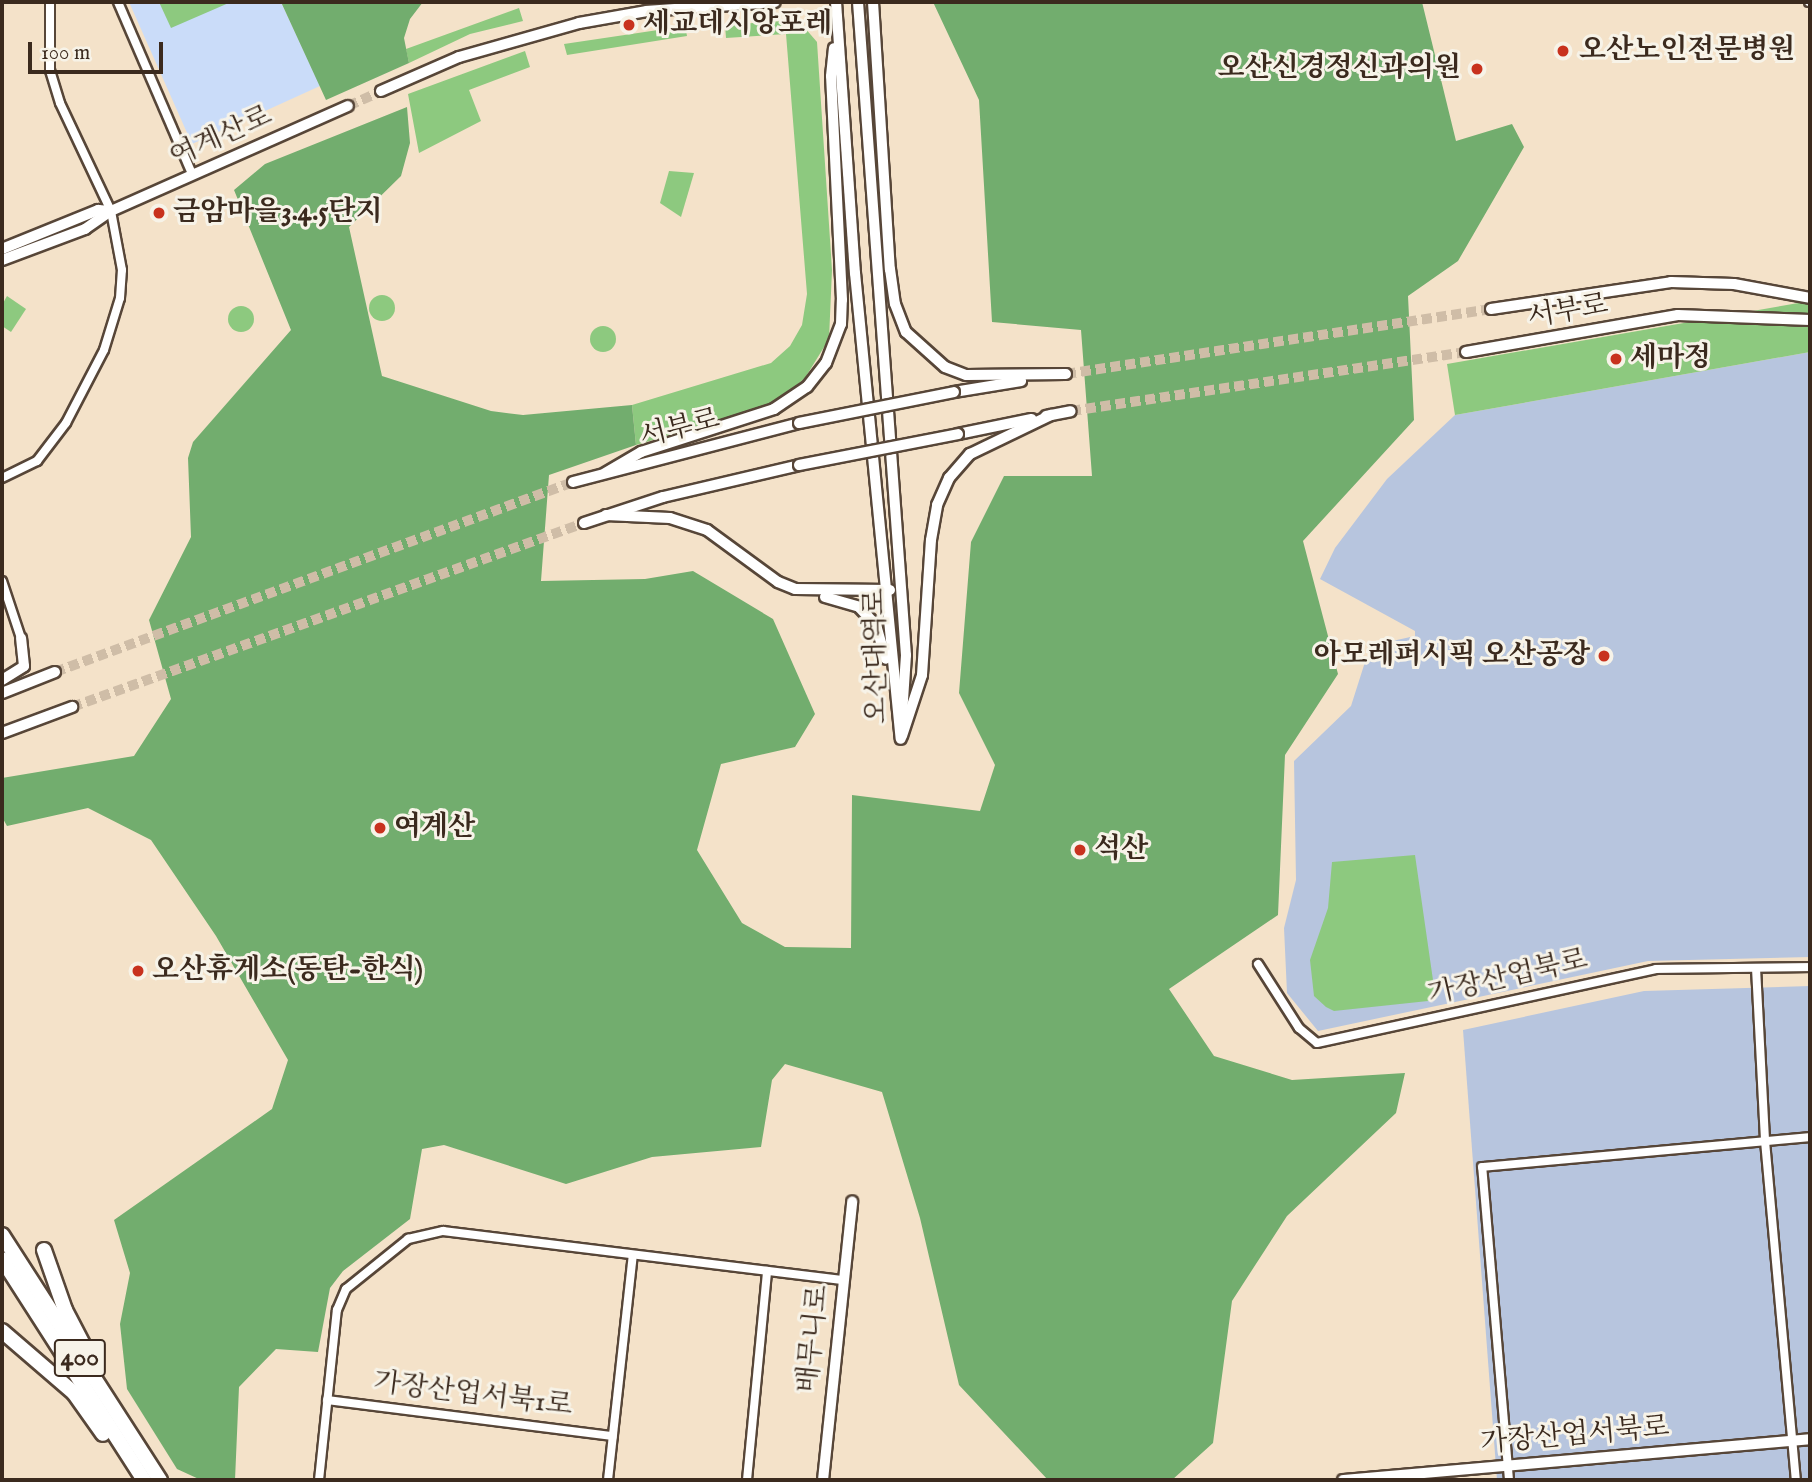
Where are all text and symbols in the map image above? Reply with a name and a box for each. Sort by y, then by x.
place label: 세교데시앙포레 [643,8,832,42]
marker: 세교데시앙포레 [621,17,637,33]
scale bar [32,28,166,72]
place label: 오산노인전문병원 [1579,34,1795,68]
text: 100 m [41,40,90,67]
marker: 오산노인전문병원 [1553,41,1573,61]
place label: 오산신경정신과의원 [1218,52,1461,86]
marker: 오산신경정신과의원 [1467,59,1487,79]
street label: 여계산로 [165,100,277,174]
place label: 금암마을3.4.5단지 [173,196,382,230]
marker: 금암마을3.4.5단지 [151,205,167,221]
street label: 서부로 [1525,288,1611,336]
place label: 세마정 [1630,342,1711,376]
marker: 세마정 [1608,351,1624,367]
street label: 서부로 [637,403,723,455]
street label: 오산대역로 [859,588,895,724]
place label: 아모레퍼시픽 오산공장 [1313,639,1590,673]
marker: 아모레퍼시픽 오산공장 [1596,648,1612,664]
place label: 여계산 [394,811,475,845]
marker: 여계산 [372,820,388,836]
place label: 석산 [1094,833,1148,867]
marker: 석산 [1072,842,1088,858]
street label: 가장산업북로 [1425,943,1591,1013]
place label: 오산휴게소(동탄-한식) [152,954,423,988]
marker: 오산휴게소(동탄-한식) [130,963,146,979]
street label: 배무니로 [792,1283,836,1395]
road number: 400 [54,1336,106,1380]
street label: 가장산업서북1로 [372,1366,574,1424]
street label: 가장산업서북로 [1479,1411,1671,1461]

